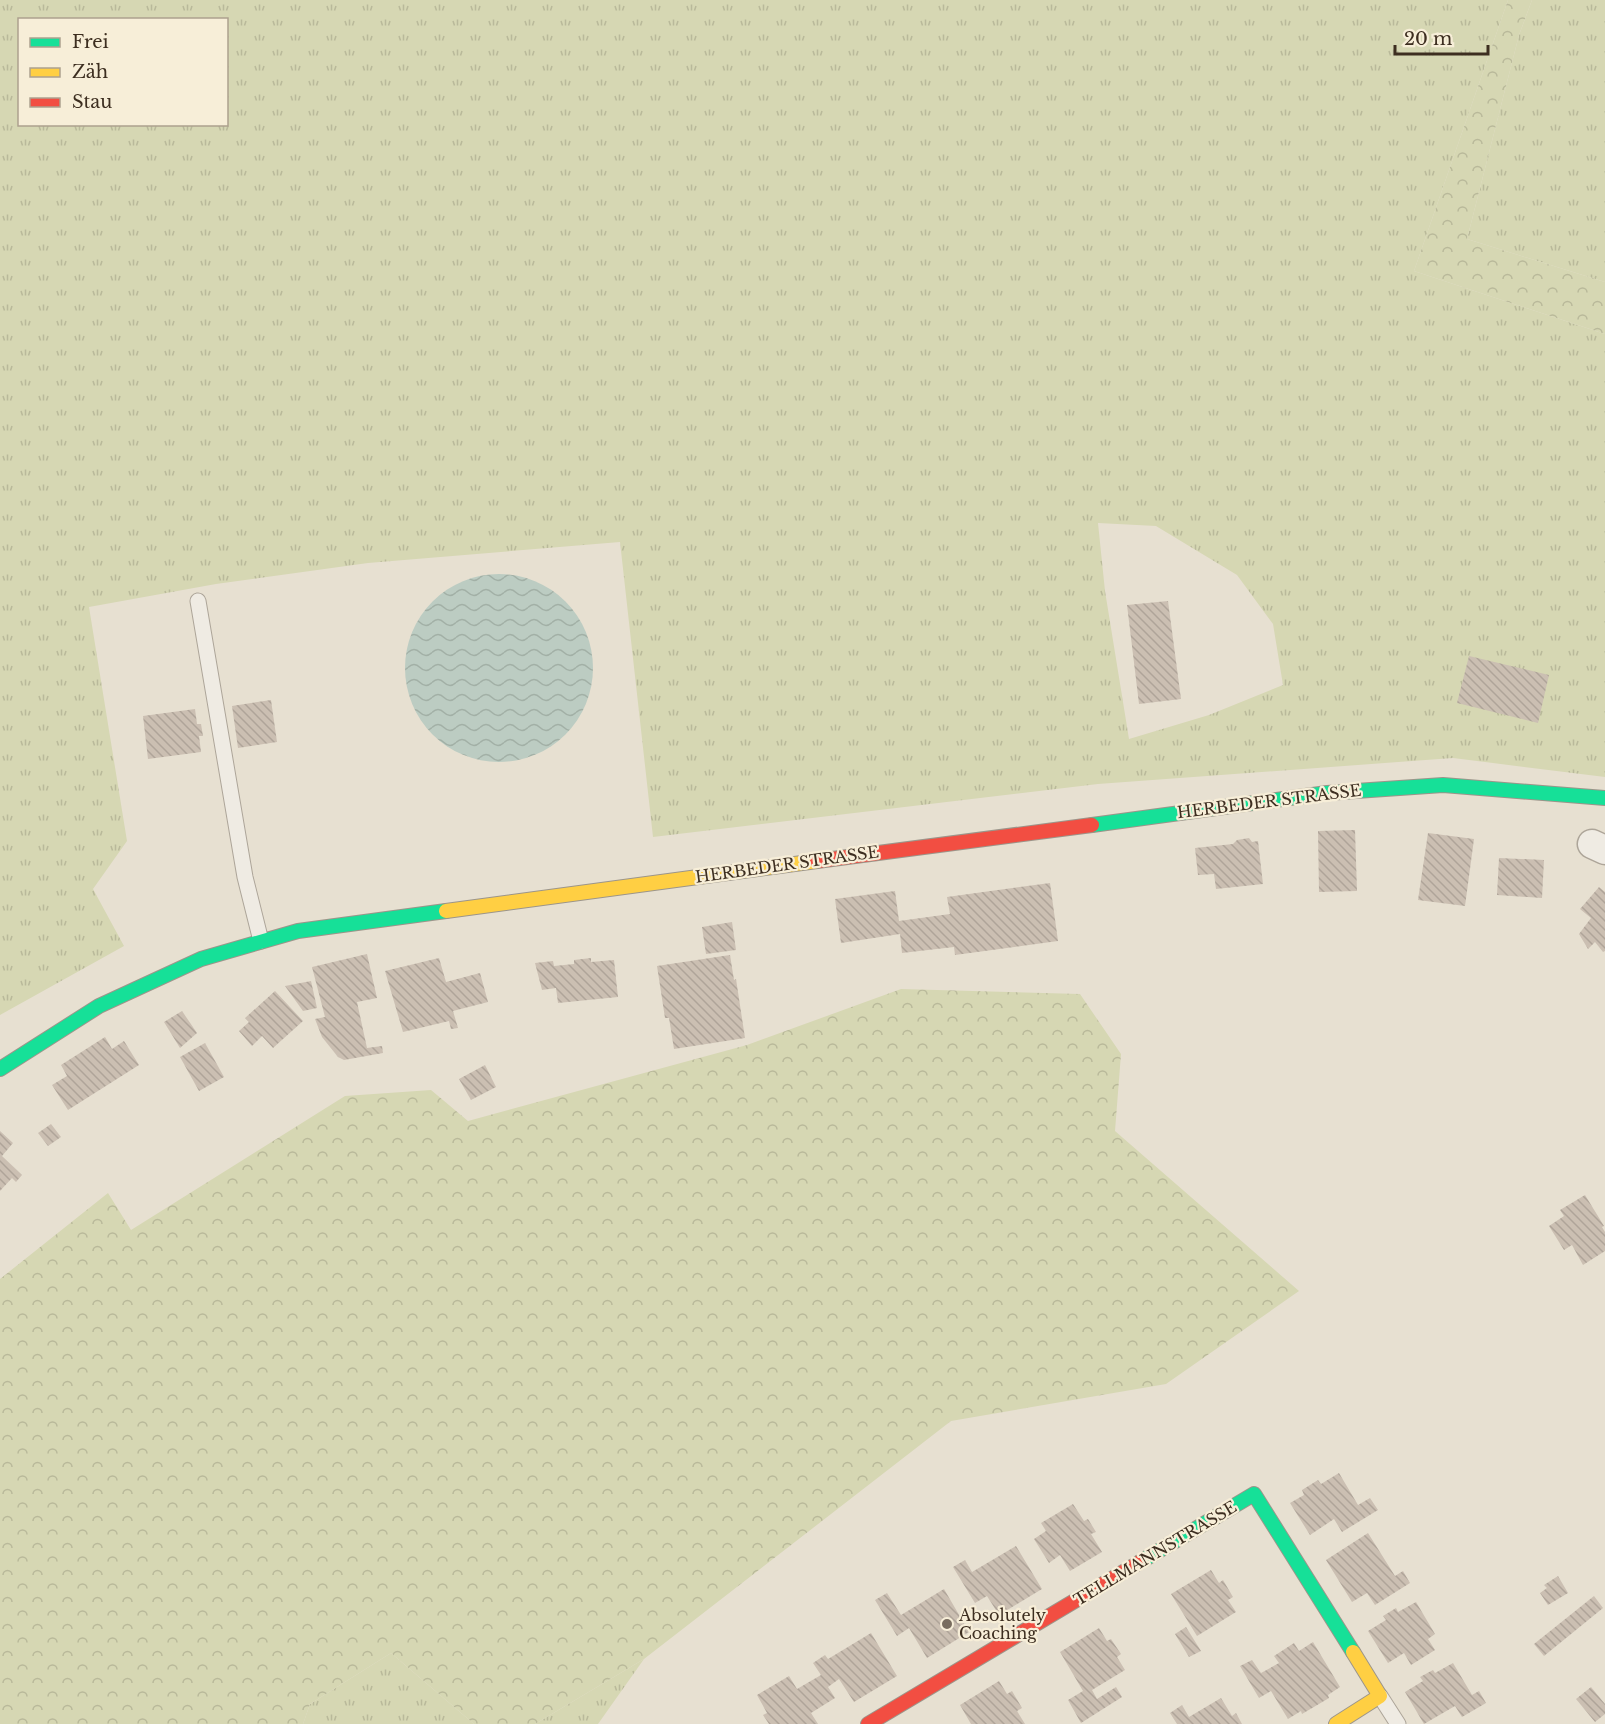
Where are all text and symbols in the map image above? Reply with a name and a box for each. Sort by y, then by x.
legend [18,18,228,126]
scale bar [1395,18,1488,56]
text: 20 m [1404,28,1452,50]
text: Frei [72,31,109,53]
text: Zäh [72,61,108,83]
text: Stau [72,91,112,113]
street label: HERBEDER STRASSE [1176,780,1362,822]
street label: HERBEDER STRASSE [694,841,880,887]
street label: TELLMANNSTRASSE [1070,1496,1240,1610]
place label: Absolutely Coaching [958,1605,1047,1643]
marker: Absolutely Coaching [940,1617,954,1631]

